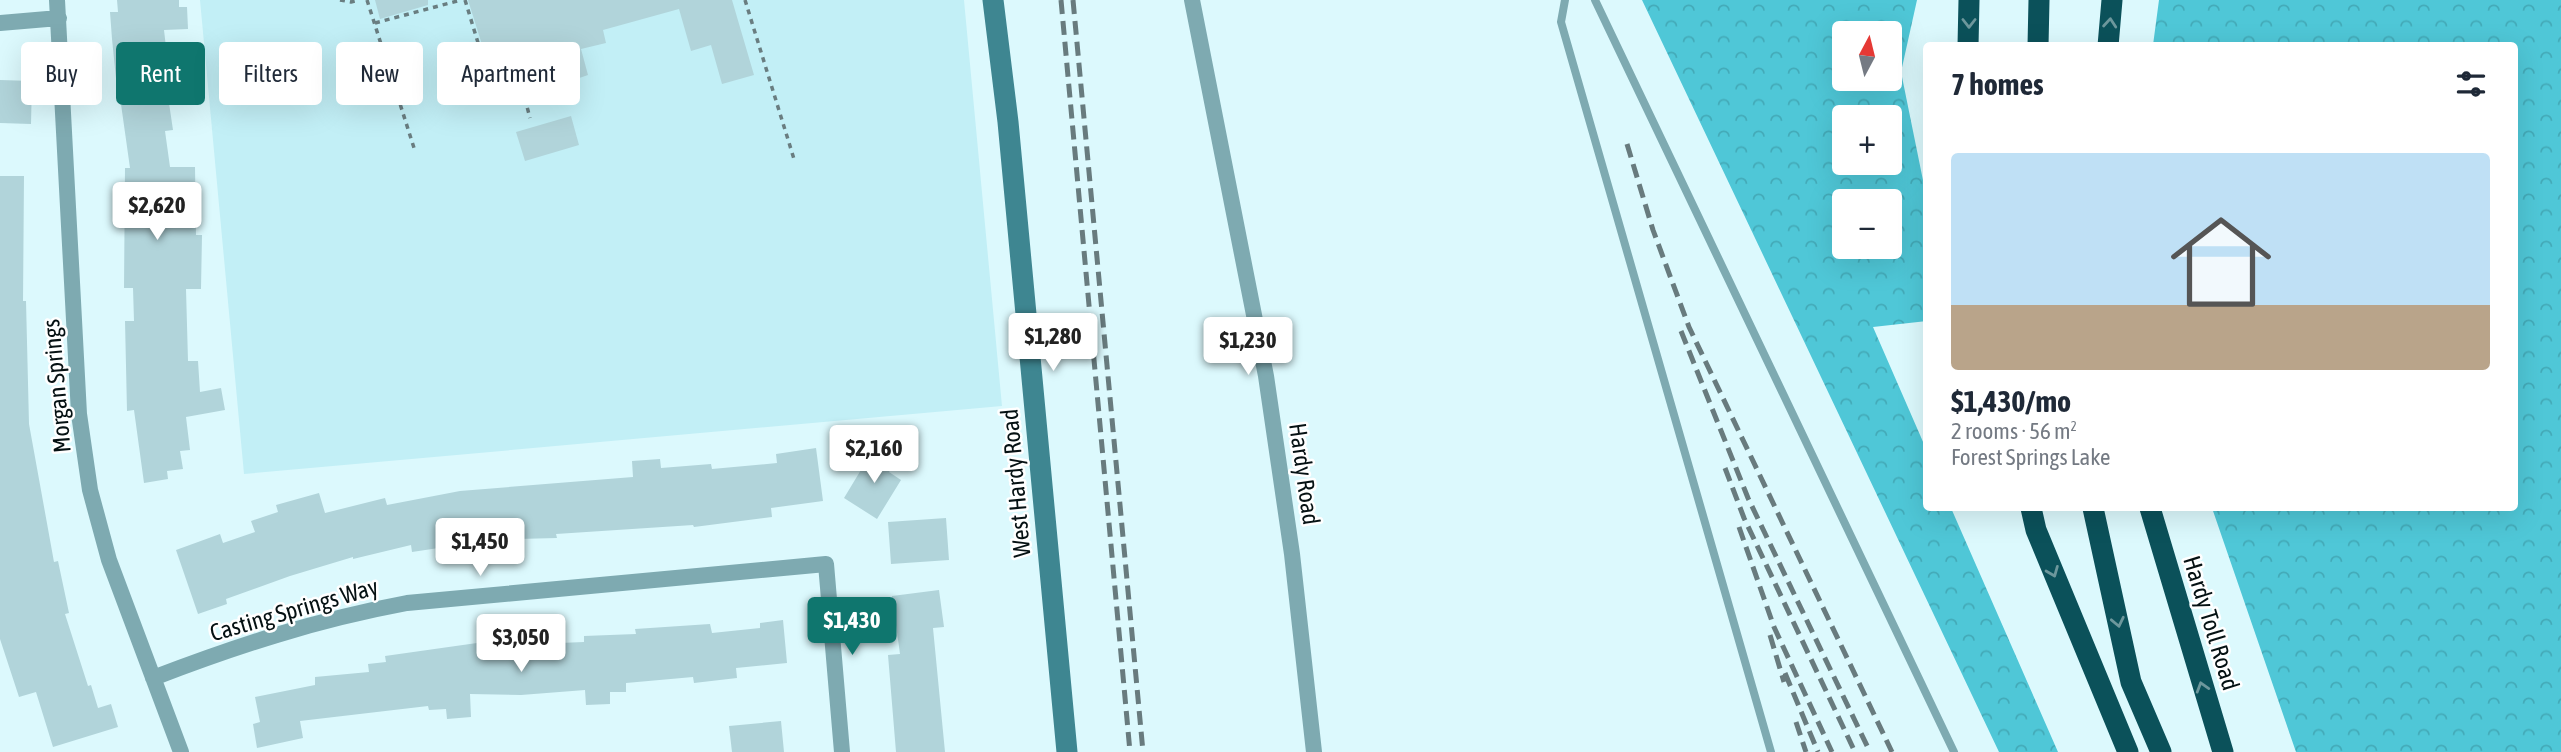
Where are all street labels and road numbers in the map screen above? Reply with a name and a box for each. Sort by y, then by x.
street label: Morgan Springs [37,318,76,454]
street label: West Hardy Road [996,408,1035,558]
street label: Hardy Road [1284,421,1325,527]
street label: Hardy Toll Road [2178,552,2245,693]
street label: Casting Springs Way [207,573,381,646]

